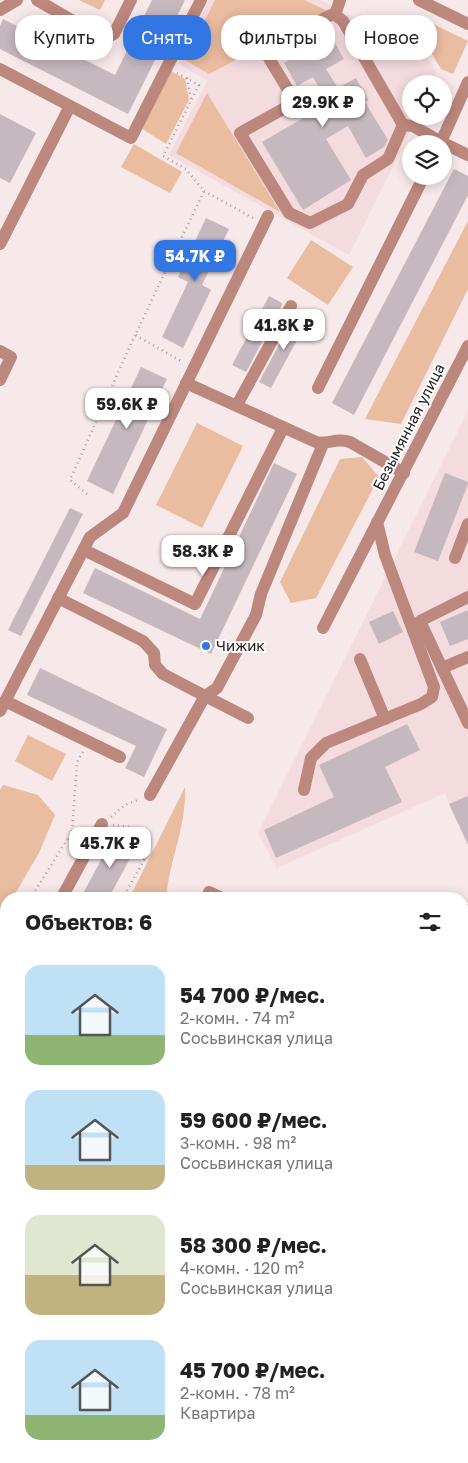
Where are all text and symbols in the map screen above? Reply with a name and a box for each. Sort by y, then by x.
chip: Купить [15,15,113,60]
chip: Снять [123,15,211,60]
chip: Фильтры [221,15,335,60]
chip: Новое [345,15,437,60]
map controls [402,75,452,185]
button: locate [402,75,452,125]
pin: 29.9K ₽ [277,86,369,128]
text: 29.9K ₽ [292,92,354,112]
button: layers [402,135,452,185]
pin: 54.7K ₽ [149,240,241,282]
text: 54.7K ₽ [165,246,225,266]
pin: 41.8K ₽ [238,308,330,351]
text: 41.8K ₽ [254,315,314,335]
street label: Безымянная улица [368,360,448,493]
pin: 59.6K ₽ [81,388,173,430]
text: 59.6K ₽ [96,394,158,414]
pin: 58.3K ₽ [157,534,249,577]
text: 58.3K ₽ [172,541,234,561]
place label: Чижик [216,636,265,654]
marker: Чижик [200,640,212,652]
pin: 45.7K ₽ [64,826,156,869]
text: 45.7K ₽ [80,833,140,853]
icon: filters [416,908,444,936]
text: Объектов: 6 [25,909,152,935]
text: 54 700 ₽/мес. [180,982,325,1008]
icon: home [65,985,125,1045]
text: 2-комн. · 74 m² [180,1008,295,1028]
text: Сосьвинская улица [180,1028,333,1048]
text: 59 600 ₽/мес. [180,1107,328,1133]
icon: home [65,1110,125,1170]
text: 3-комн. · 98 m² [180,1133,296,1153]
text: Сосьвинская улица [180,1153,333,1173]
text: 58 300 ₽/мес. [180,1232,327,1258]
icon: home [65,1235,125,1295]
text: 4-комн. · 120 m² [180,1258,304,1278]
text: Сосьвинская улица [180,1278,333,1298]
text: 45 700 ₽/мес. [180,1357,325,1383]
icon: home [65,1360,125,1420]
text: 2-комн. · 78 m² [180,1383,295,1403]
text: Квартира [180,1403,255,1423]

